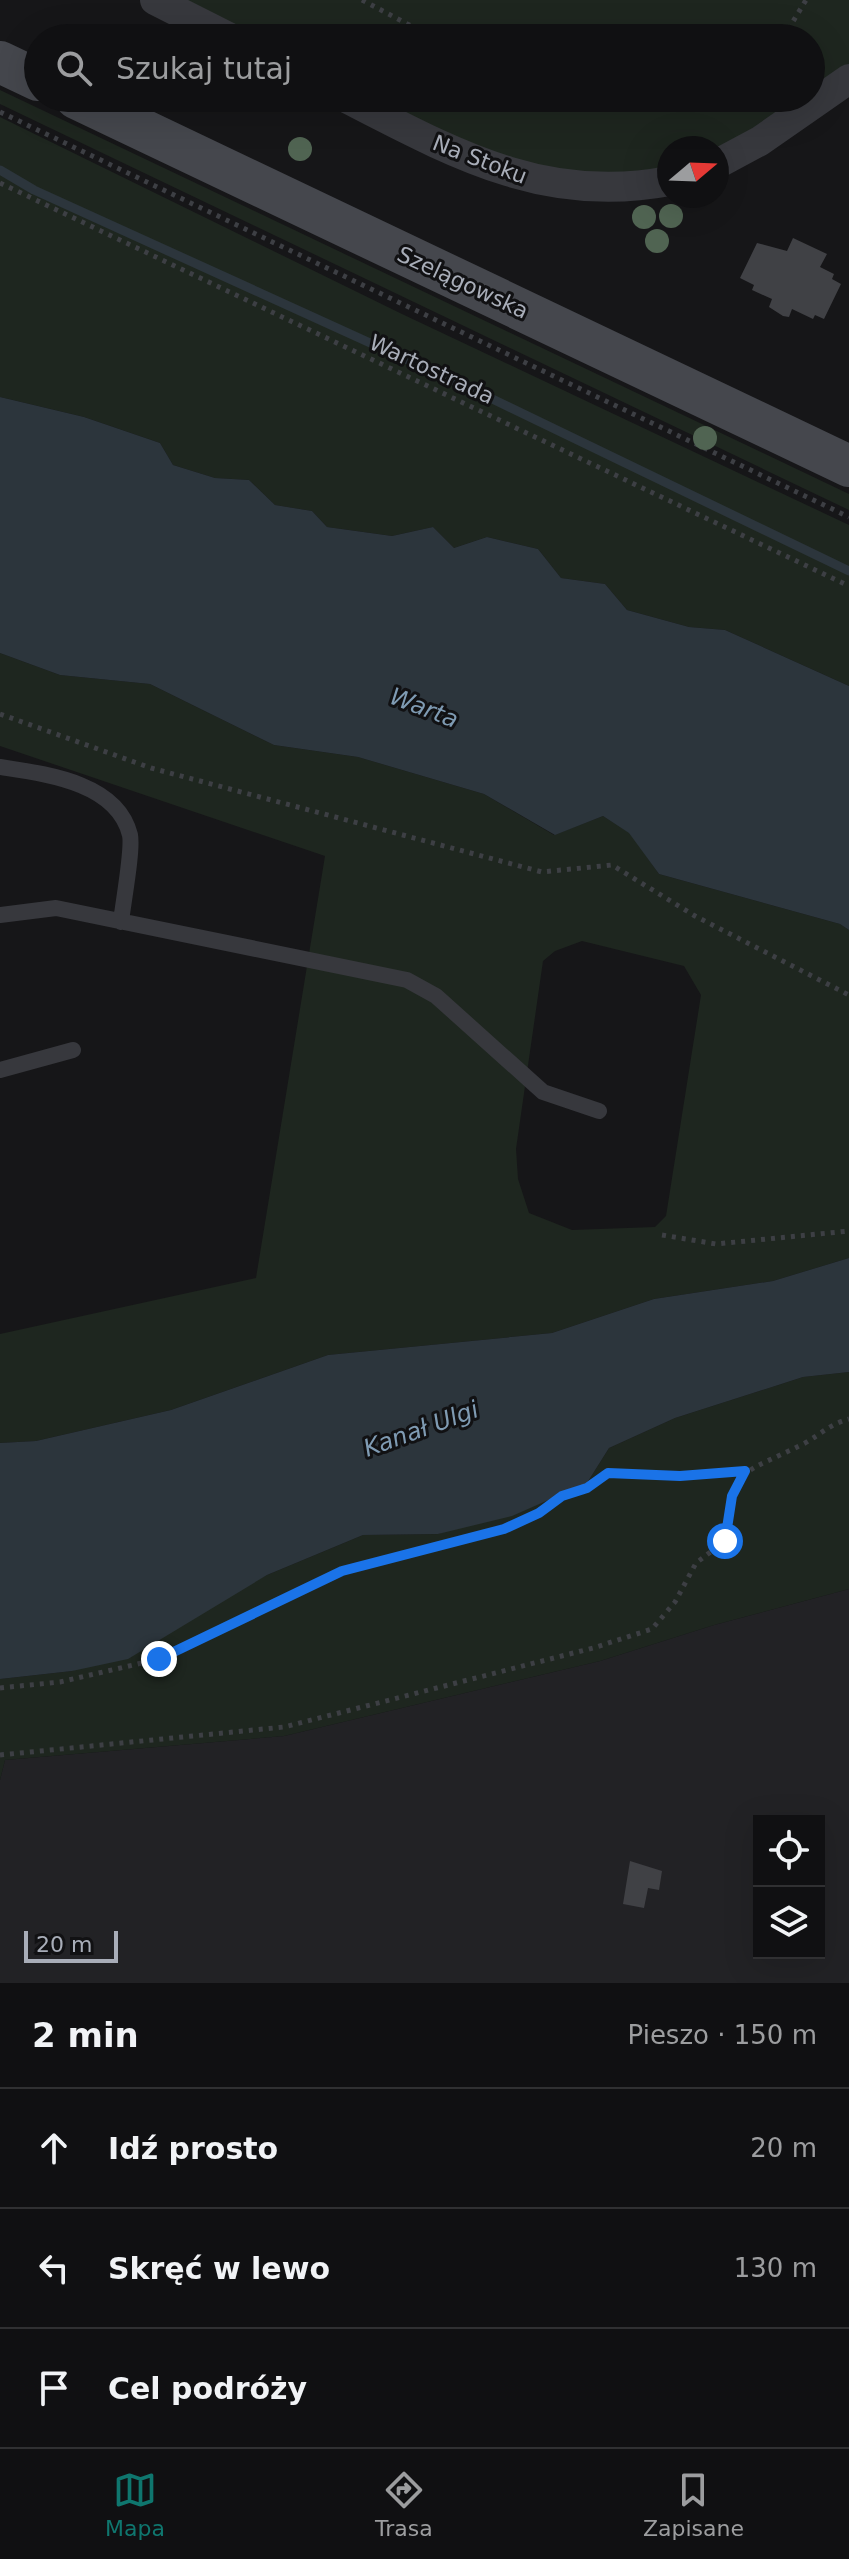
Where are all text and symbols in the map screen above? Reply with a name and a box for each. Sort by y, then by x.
search box [24,24,825,112]
icon: search [52,46,96,90]
text: Szukaj tutaj [116,51,292,86]
street label: Na Stoku [429,130,531,189]
north arrow [657,136,729,208]
street label: Szelągowska [393,241,532,324]
street label: Wartostrada [365,330,498,409]
water label: Warta [386,682,462,734]
water label: Kanał Ulgi [360,1395,483,1463]
route start [707,1523,743,1559]
route end [141,1641,177,1677]
map controls [753,1815,825,1959]
button: locate [753,1815,825,1887]
button: layers [753,1887,825,1959]
scale bar [24,1927,118,1963]
text: 20 m [36,1932,92,1957]
text: 2 min [32,2015,139,2055]
text: Pieszo · 150 m [628,2020,817,2050]
icon: ahead [32,2126,76,2170]
text: Idź prosto [108,2131,278,2166]
text: 20 m [750,2133,817,2163]
icon: left [32,2246,76,2290]
text: Skręć w lewo [108,2251,330,2286]
text: 130 m [734,2253,817,2283]
icon: arrive [32,2366,76,2410]
text: Cel podróży [108,2371,307,2406]
tab: Mapa [105,2468,165,2541]
tab: Trasa [375,2468,433,2541]
tab: Zapisane [643,2468,744,2541]

